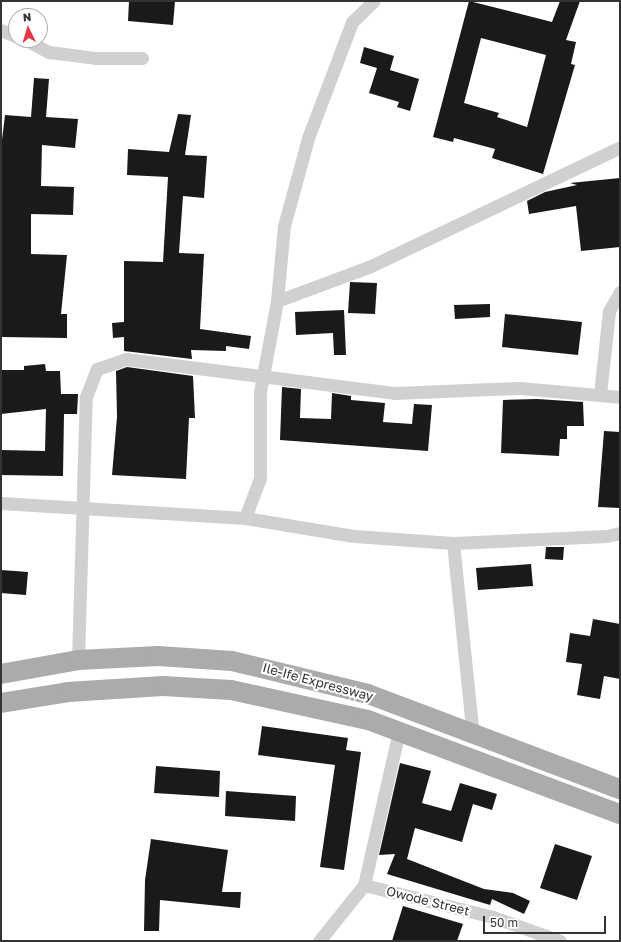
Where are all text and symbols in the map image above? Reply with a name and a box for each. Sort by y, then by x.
north arrow [8,8,48,48]
text: N [22,10,32,23]
street label: Ile-Ife Expressway [261,660,375,704]
street label: Owode Street [385,883,471,919]
scale bar [485,908,608,934]
text: 50 m [490,915,518,930]

